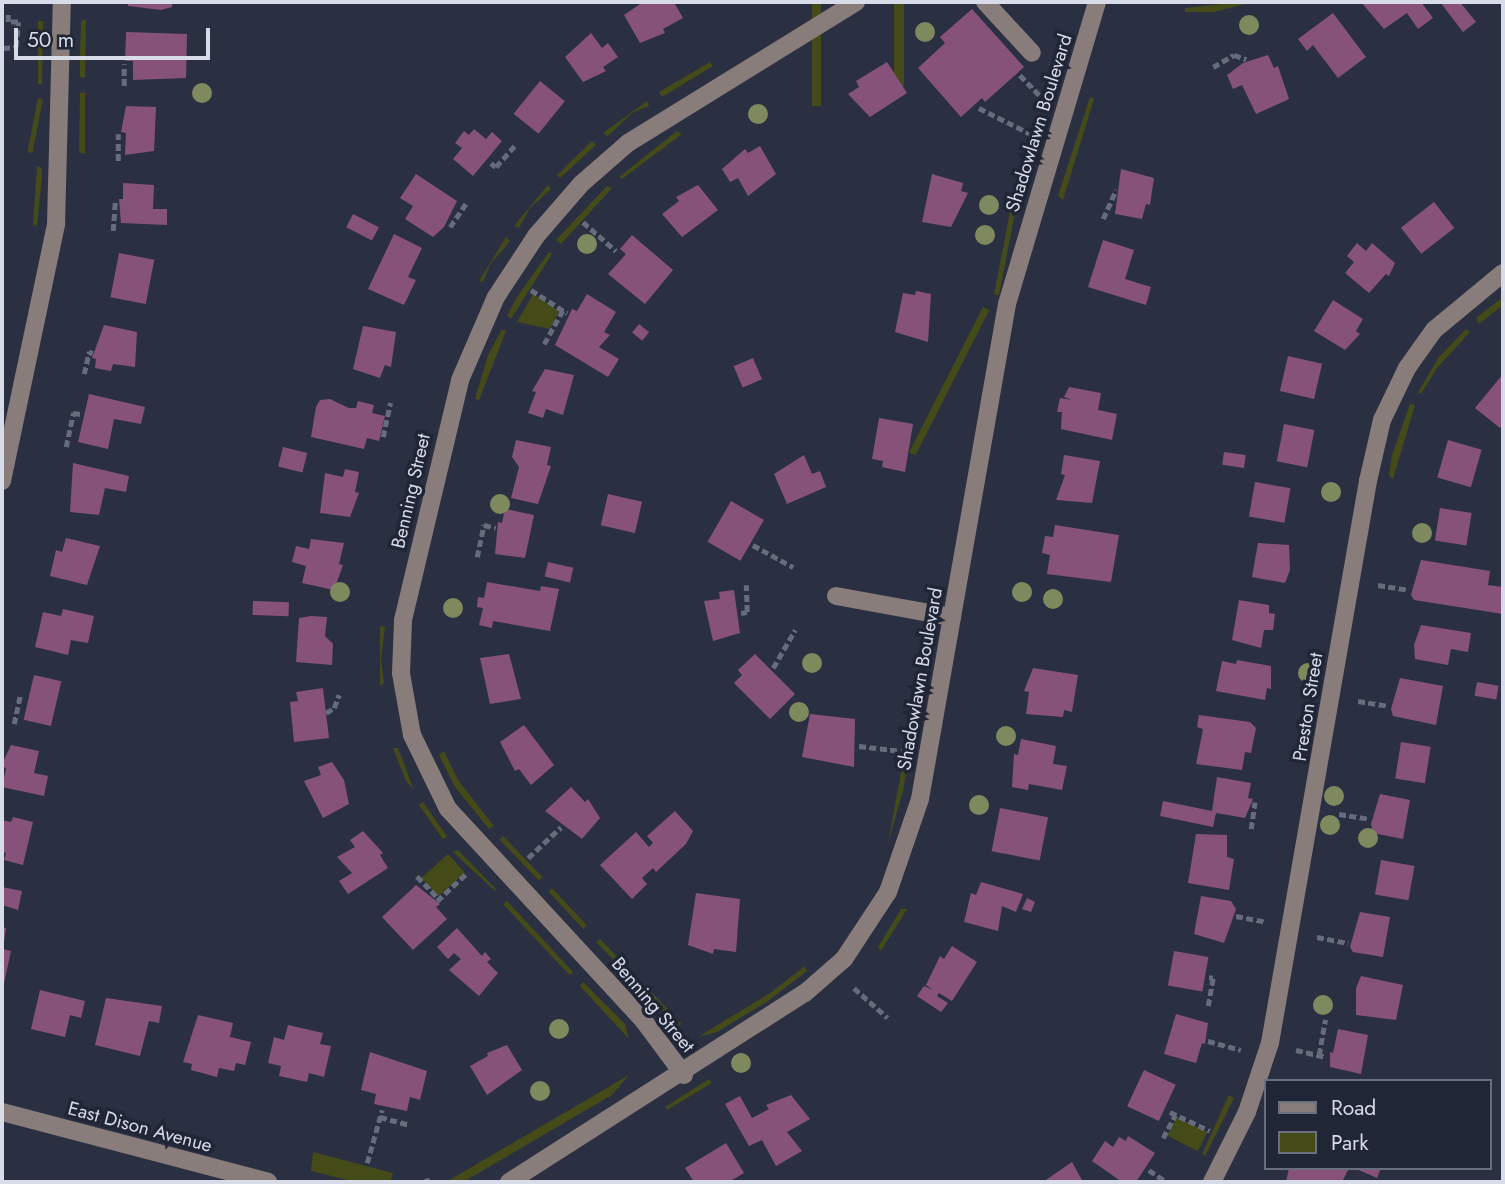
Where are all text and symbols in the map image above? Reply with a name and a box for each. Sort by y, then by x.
scale bar [18,14,214,58]
text: 50 m [27,25,74,55]
street label: Shadowlawn Boulevard [1001,31,1077,215]
street label: Benning Street [387,431,435,551]
street label: Shadowlawn Boulevard [893,586,947,772]
street label: Preston Street [1288,651,1328,763]
street label: Benning Street [607,953,699,1057]
legend [1264,1079,1491,1170]
text: Road [1331,1093,1376,1123]
street label: East Dison Avenue [65,1097,215,1157]
text: Park [1331,1128,1368,1158]

